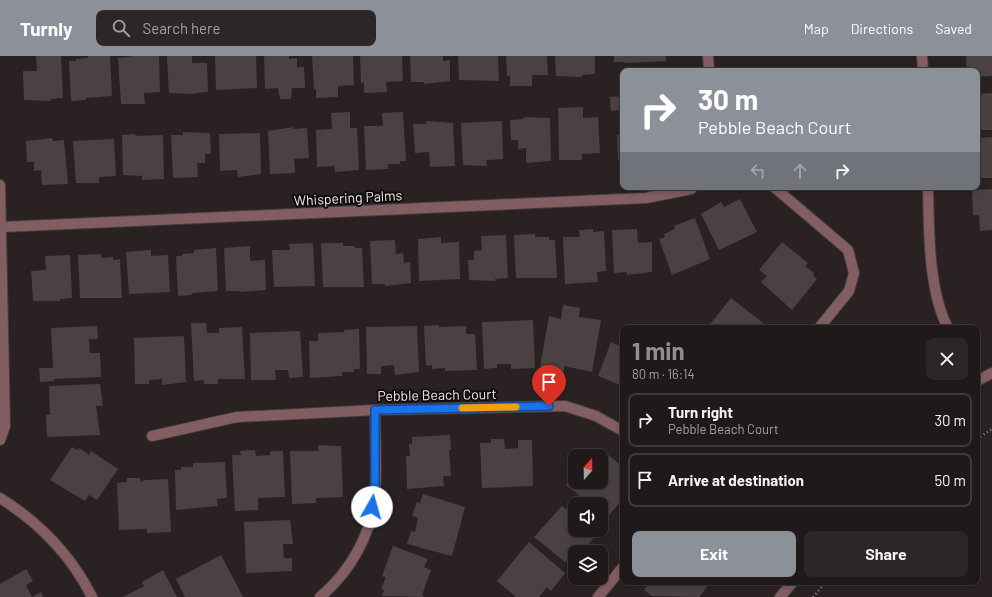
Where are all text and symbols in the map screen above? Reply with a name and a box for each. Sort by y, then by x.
search box [96,10,376,46]
text: Turnly [20,17,72,40]
icon: search [110,17,132,39]
text: Search here [142,19,220,37]
text: Map [804,20,829,37]
text: Directions [851,20,913,37]
text: Saved [935,20,972,37]
text: 30 m [698,82,758,116]
icon: right [632,84,684,136]
text: Pebble Beach Court [698,116,851,138]
icon: left [747,160,769,182]
icon: ahead [789,160,811,182]
icon: right [831,160,853,182]
street label: Whispering Palms [293,186,403,209]
text: 1 min [632,336,685,365]
button: close [926,338,968,380]
pin [532,365,566,406]
text: 80 m · 16:14 [632,366,695,382]
icon: arrive [538,371,560,393]
street label: Pebble Beach Court [377,385,497,404]
text: Turn right [668,403,733,421]
icon: right [634,409,656,431]
text: 30 m [934,411,966,429]
text: Pebble Beach Court [668,421,779,437]
north arrow [568,449,608,489]
map controls [568,449,608,585]
icon: arrive [634,469,656,491]
text: Arrive at destination [668,471,804,489]
text: 50 m [934,471,966,489]
position arrow [351,486,393,528]
button: sound [568,497,608,537]
button: Exit [632,531,796,577]
button: Share [804,531,968,577]
button: layers [568,545,608,585]

